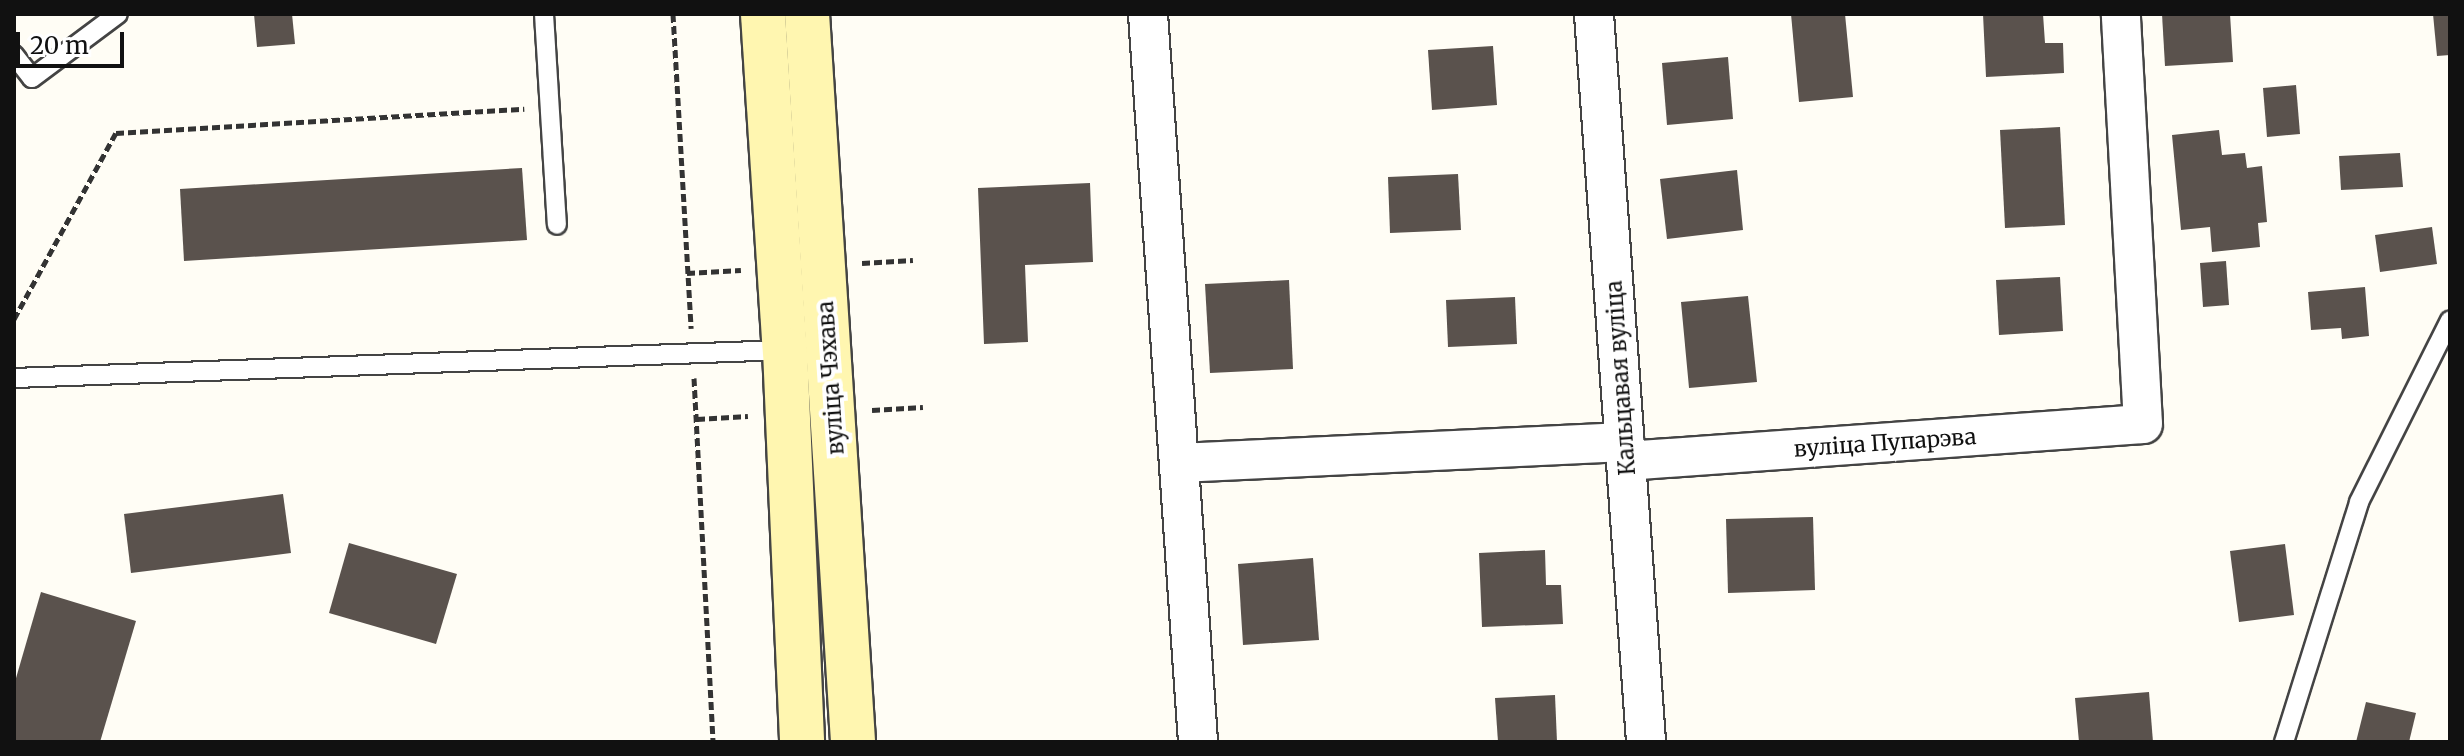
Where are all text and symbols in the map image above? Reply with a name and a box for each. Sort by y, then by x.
scale bar [20,16,128,66]
text: 20 m [30,30,89,61]
street label: Кальцавая вуліца [1601,280,1641,476]
street label: вуліца Чэхава [812,300,850,456]
street label: вуліца Пупарэва [1793,423,1977,463]

